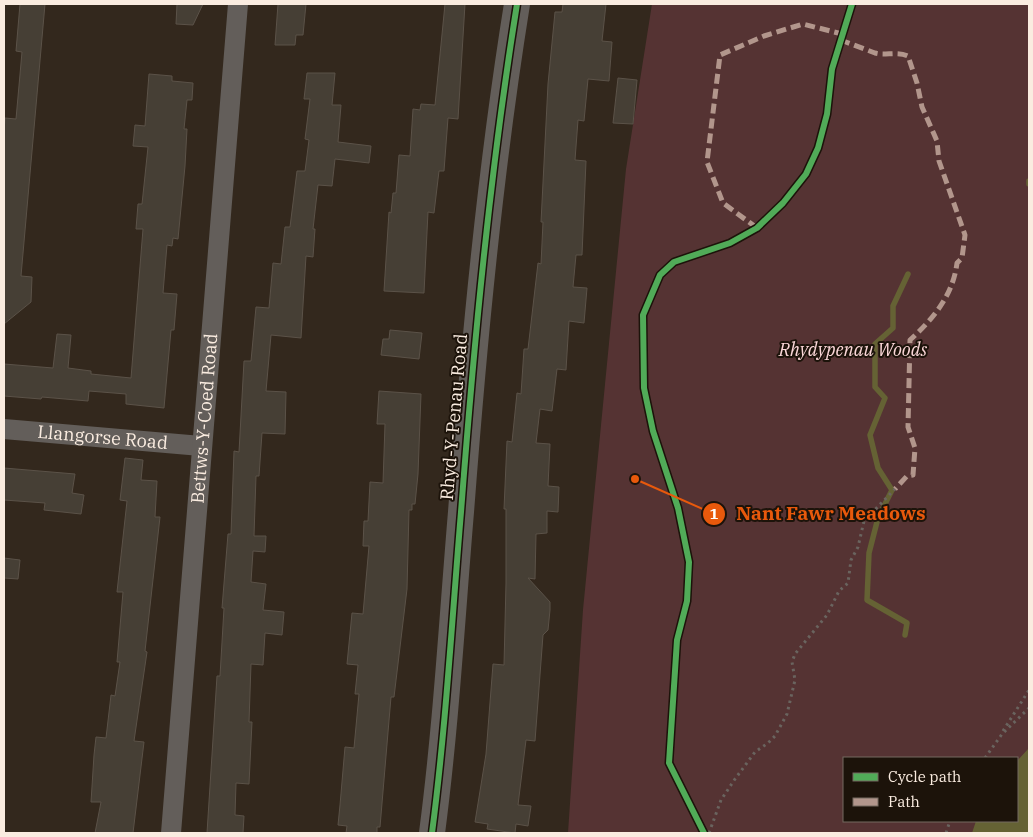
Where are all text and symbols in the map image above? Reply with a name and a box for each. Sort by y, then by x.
street label: Bettws-Y-Coed Road [186,332,222,504]
street label: Rhyd-Y-Penau Road [435,333,472,501]
park label: Rhydypenau Woods [778,338,928,361]
street label: Llangorse Road [36,420,169,454]
callout: Nant Fawr Meadows [701,497,935,531]
text: Nant Fawr Meadows [736,501,926,525]
text: 1 [709,504,719,523]
legend [843,757,1018,822]
text: Cycle path [888,767,961,786]
text: Path [888,792,920,811]

